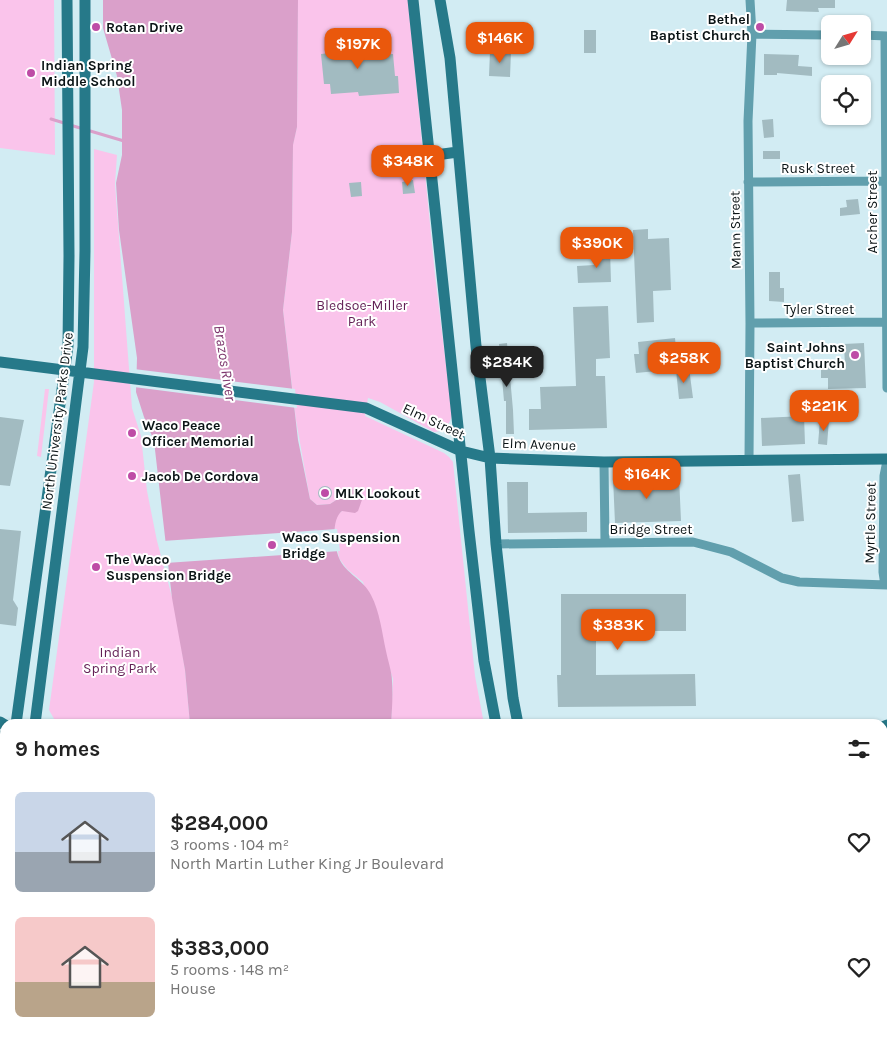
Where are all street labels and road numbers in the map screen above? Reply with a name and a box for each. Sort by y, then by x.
street label: Rusk Street [781,160,855,177]
street label: Archer Street [864,171,881,253]
street label: Mann Street [726,191,745,269]
street label: Tyler Street [784,301,854,318]
street label: North University Parks Drive [38,331,77,511]
street label: Elm Street [400,400,468,443]
street label: Elm Avenue [502,435,576,454]
street label: Myrtle Street [861,482,880,564]
street label: Bridge Street [609,521,693,538]

